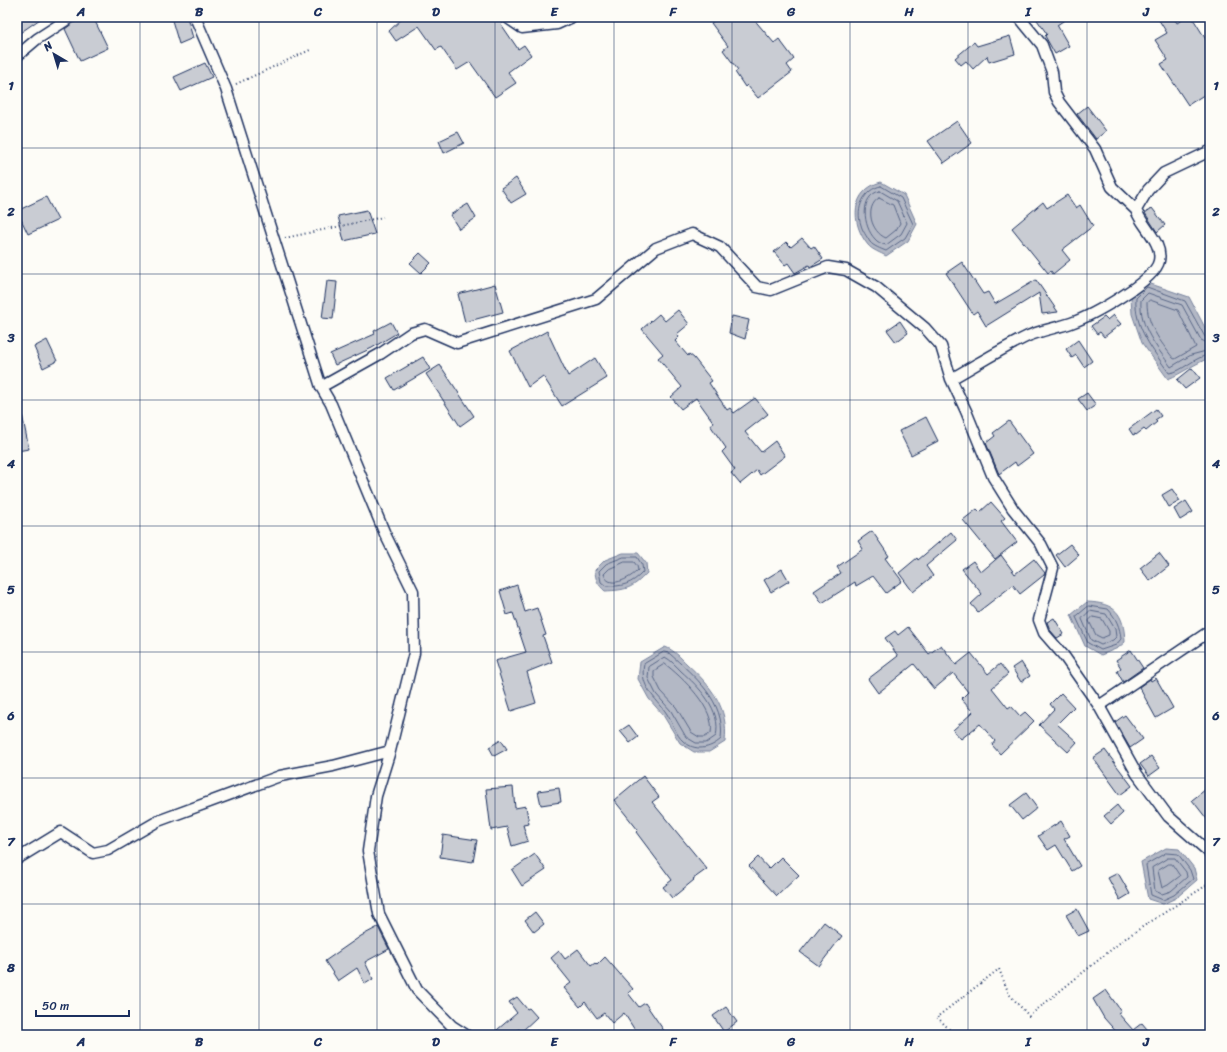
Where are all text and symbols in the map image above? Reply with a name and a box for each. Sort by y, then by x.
text: A [76,0,85,23]
text: B [195,0,204,23]
text: C [313,0,323,23]
text: D [432,0,440,23]
text: E [550,0,559,23]
text: F [668,0,677,23]
text: G [786,0,796,23]
text: H [903,0,914,23]
text: I [1024,0,1032,23]
text: J [1142,0,1150,23]
north arrow [34,34,74,74]
text: N [39,36,57,57]
text: 1 [8,74,14,97]
text: 1 [1213,74,1219,97]
text: 2 [6,200,15,223]
text: 2 [1211,200,1220,223]
text: 3 [6,326,15,349]
text: 3 [1211,326,1220,349]
text: 4 [6,452,16,475]
text: 4 [1211,452,1221,475]
text: 5 [7,578,15,601]
text: 5 [1212,578,1220,601]
text: 6 [6,704,15,727]
text: 6 [1211,704,1220,727]
text: 7 [7,830,16,853]
text: 7 [1212,830,1221,853]
text: 8 [6,956,15,979]
text: 8 [1211,956,1220,979]
scale bar [36,992,129,1018]
text: 50 m [42,995,69,1017]
text: A [76,1030,85,1052]
text: B [195,1030,204,1052]
text: C [313,1030,323,1052]
text: D [432,1030,440,1052]
text: E [550,1030,559,1052]
text: F [668,1030,677,1052]
text: G [786,1030,796,1052]
text: H [903,1030,914,1052]
text: I [1024,1030,1032,1052]
text: J [1142,1030,1150,1052]

